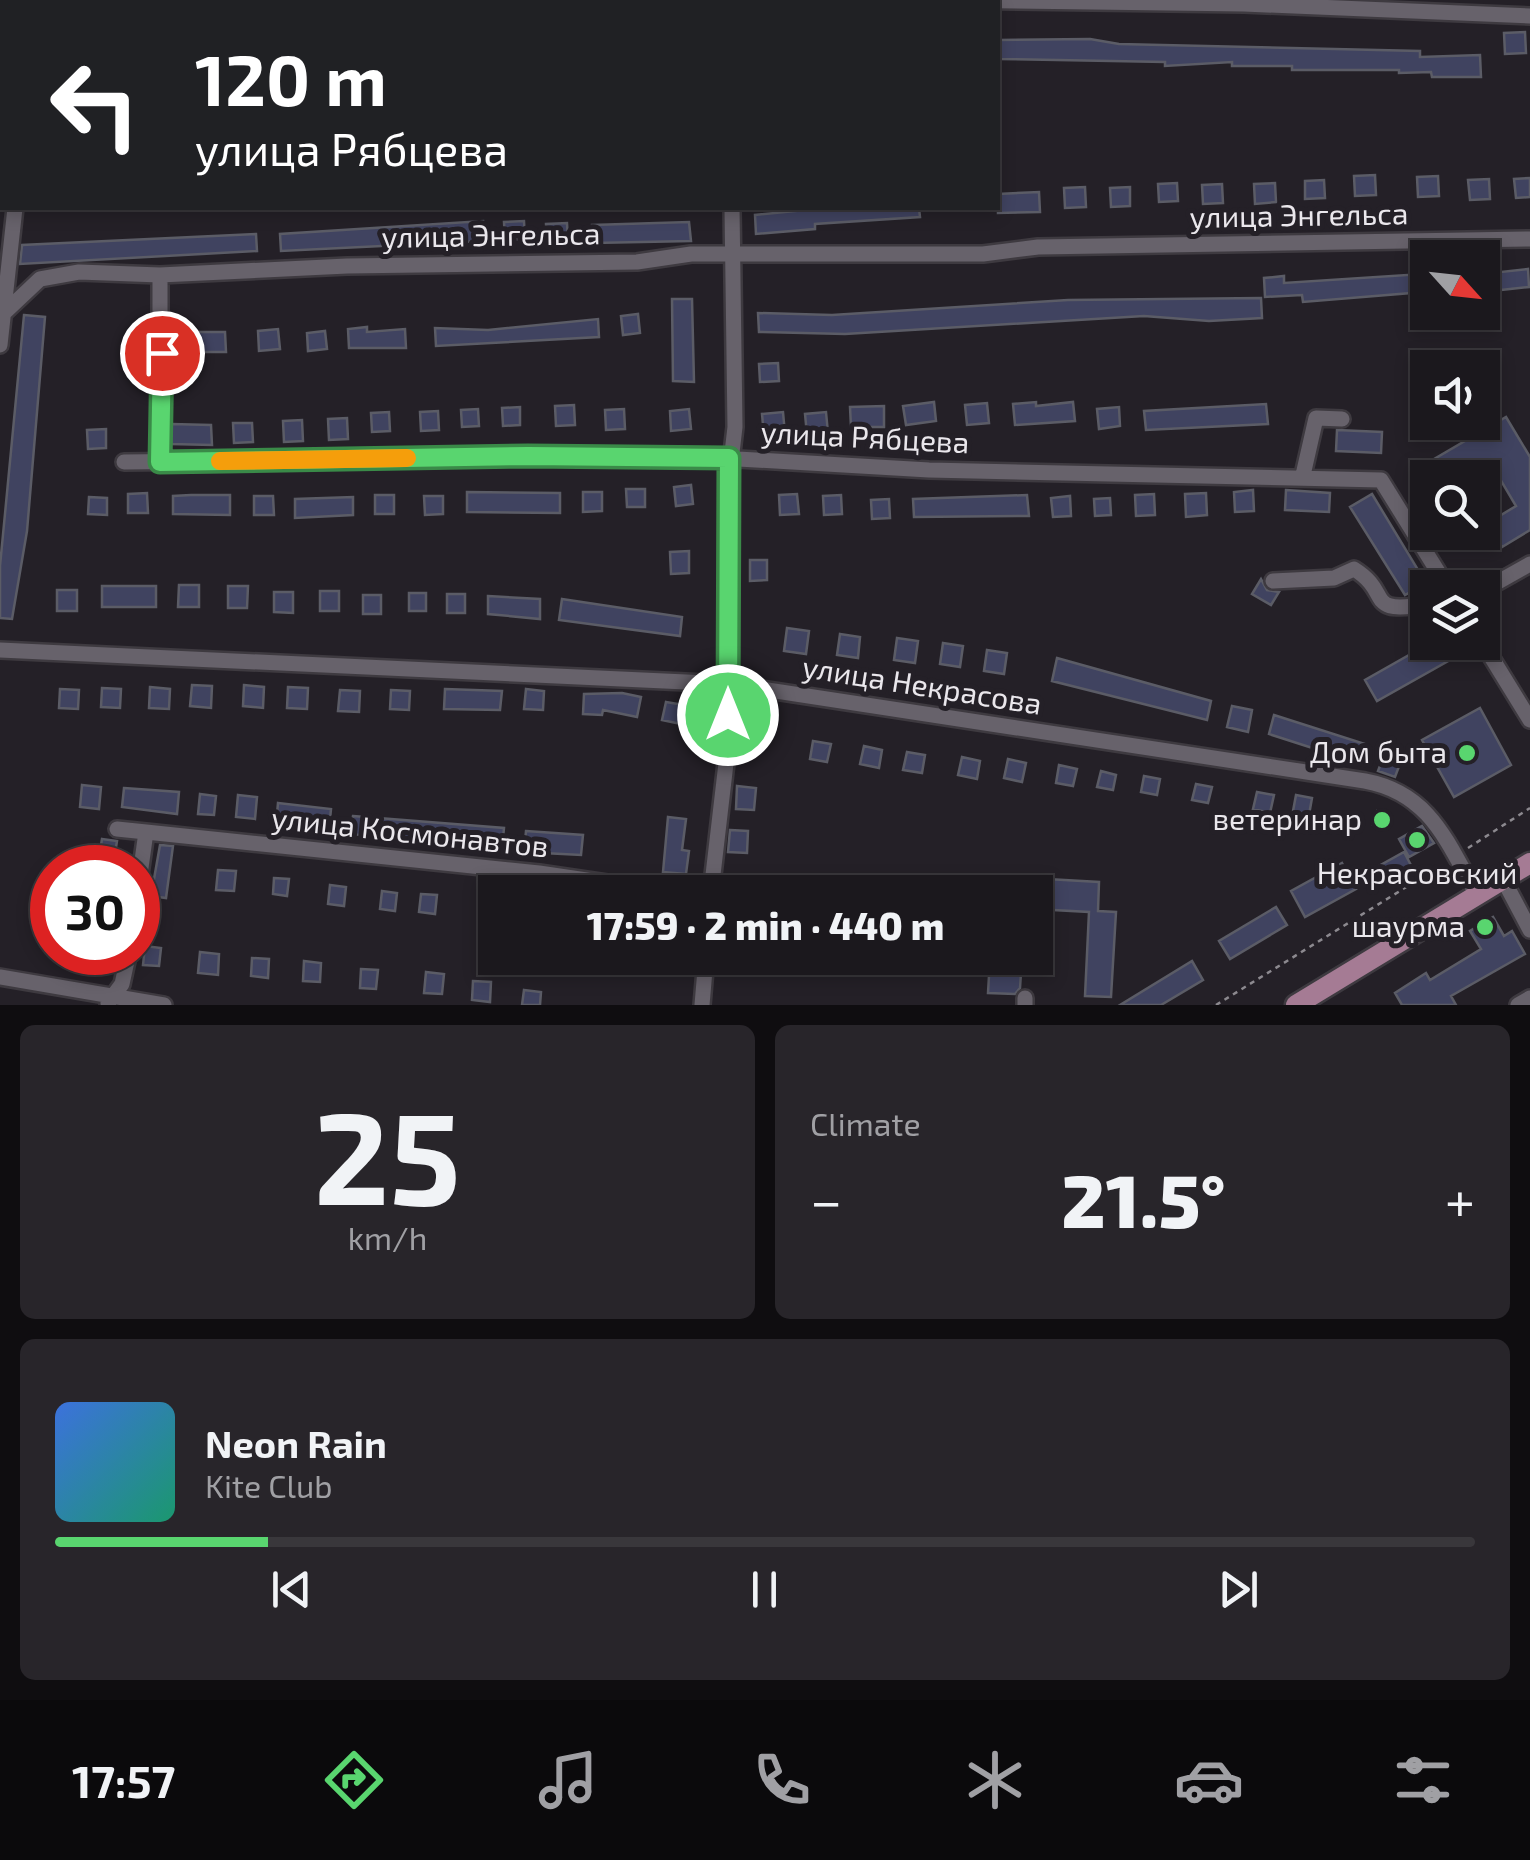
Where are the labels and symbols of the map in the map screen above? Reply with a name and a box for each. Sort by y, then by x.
street label: улица Энгельса [1189,194,1409,235]
street label: улица Энгельса [381,214,601,255]
north arrow [1410,240,1500,330]
pin [120,311,205,396]
street label: улица Рябцева [760,413,970,460]
street label: улица Некрасова [800,647,1044,722]
position arrow [676,663,780,767]
place label: Дом быта [1310,733,1447,769]
marker: Дом быта [1456,742,1478,764]
street label: улица Космонавтов [270,799,551,864]
place label: ветеринар [1213,800,1362,836]
marker: ветеринар [1371,809,1393,831]
marker: Некрасовский [1406,829,1428,851]
speed limit sign: 30 [30,845,160,975]
place label: Некрасовский [1317,854,1517,890]
place label: шаурма [1352,907,1465,944]
marker: шаурма [1474,916,1496,938]

